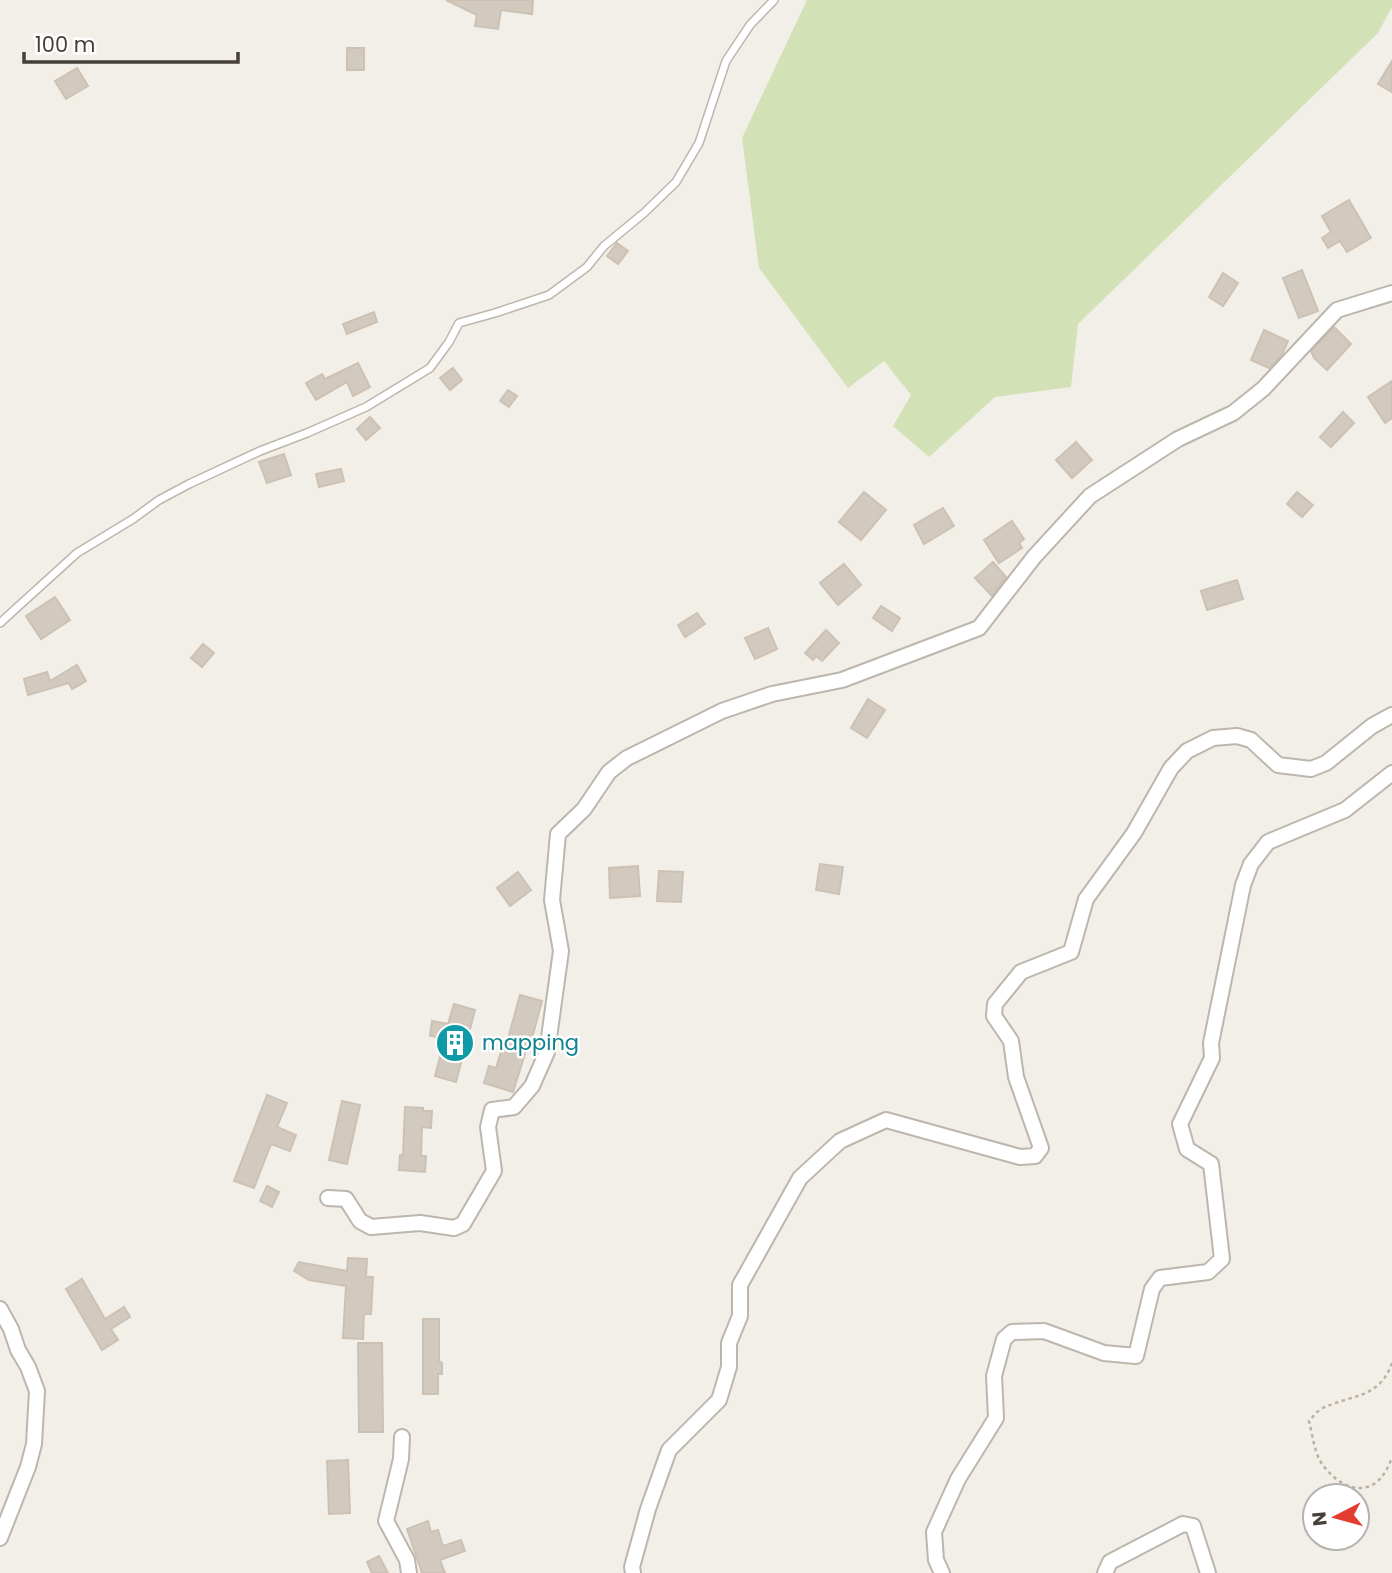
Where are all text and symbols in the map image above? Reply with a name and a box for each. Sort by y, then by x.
scale bar [24,21,238,65]
text: 100 m [35,30,95,59]
building icon: mapping [434,1022,476,1064]
place label: mapping [482,1028,579,1057]
north arrow [1301,1482,1371,1552]
text: N [1305,1510,1334,1527]

